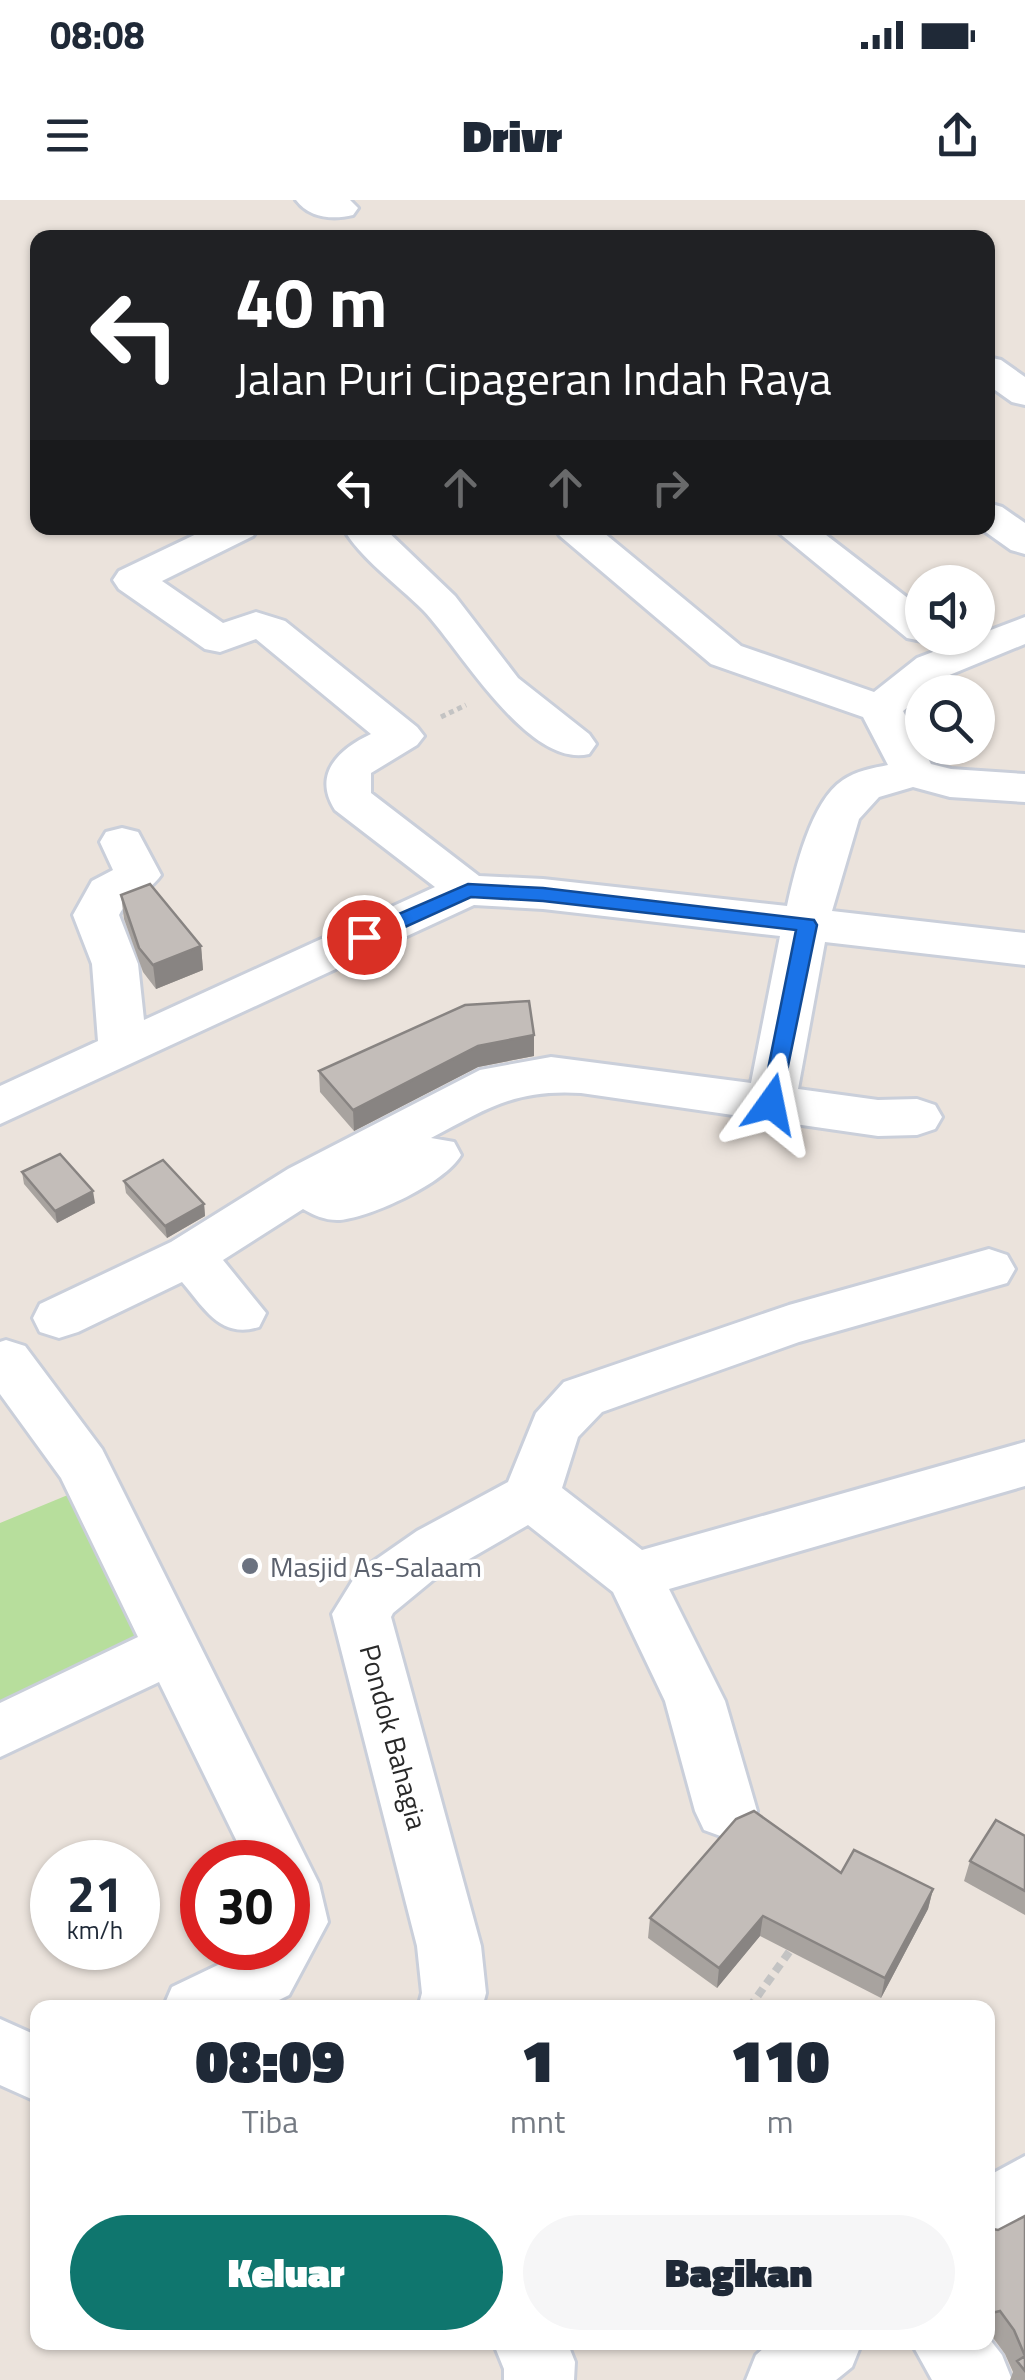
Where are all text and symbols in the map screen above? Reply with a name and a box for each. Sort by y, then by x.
text: 08:08 [50,6,145,64]
text: Drivr [463,101,562,169]
icon: menu [40,108,95,163]
icon: share [930,108,985,163]
text: 40 m [235,248,388,354]
icon: left [70,270,200,400]
text: Jalan Puri Cipageran Indah Raya [235,344,832,412]
icon: left [328,460,383,515]
icon: ahead [433,460,488,515]
icon: ahead [538,460,593,515]
icon: right [643,460,698,515]
map controls [905,565,995,765]
button: sound [905,565,995,655]
button: search [905,675,995,765]
pin [322,895,407,980]
icon: arrive [337,910,392,965]
position arrow [719,1052,823,1156]
place label: Masjid As-Salaam [270,1545,482,1588]
marker: Masjid As-Salaam [239,1555,261,1577]
street label: Pondok Bahagia [349,1639,439,1835]
speed limit sign: 30 [180,1840,310,1970]
text: 21 [67,1855,123,1931]
text: km/h [67,1911,123,1949]
text: 08:09 [195,2014,345,2105]
text: 1 [521,2014,554,2105]
text: 110 [731,2014,830,2105]
text: Tiba [242,2097,298,2145]
text: mnt [510,2097,565,2145]
text: m [767,2097,793,2145]
button: Keluar [70,2215,503,2330]
button: Bagikan [523,2215,955,2330]

